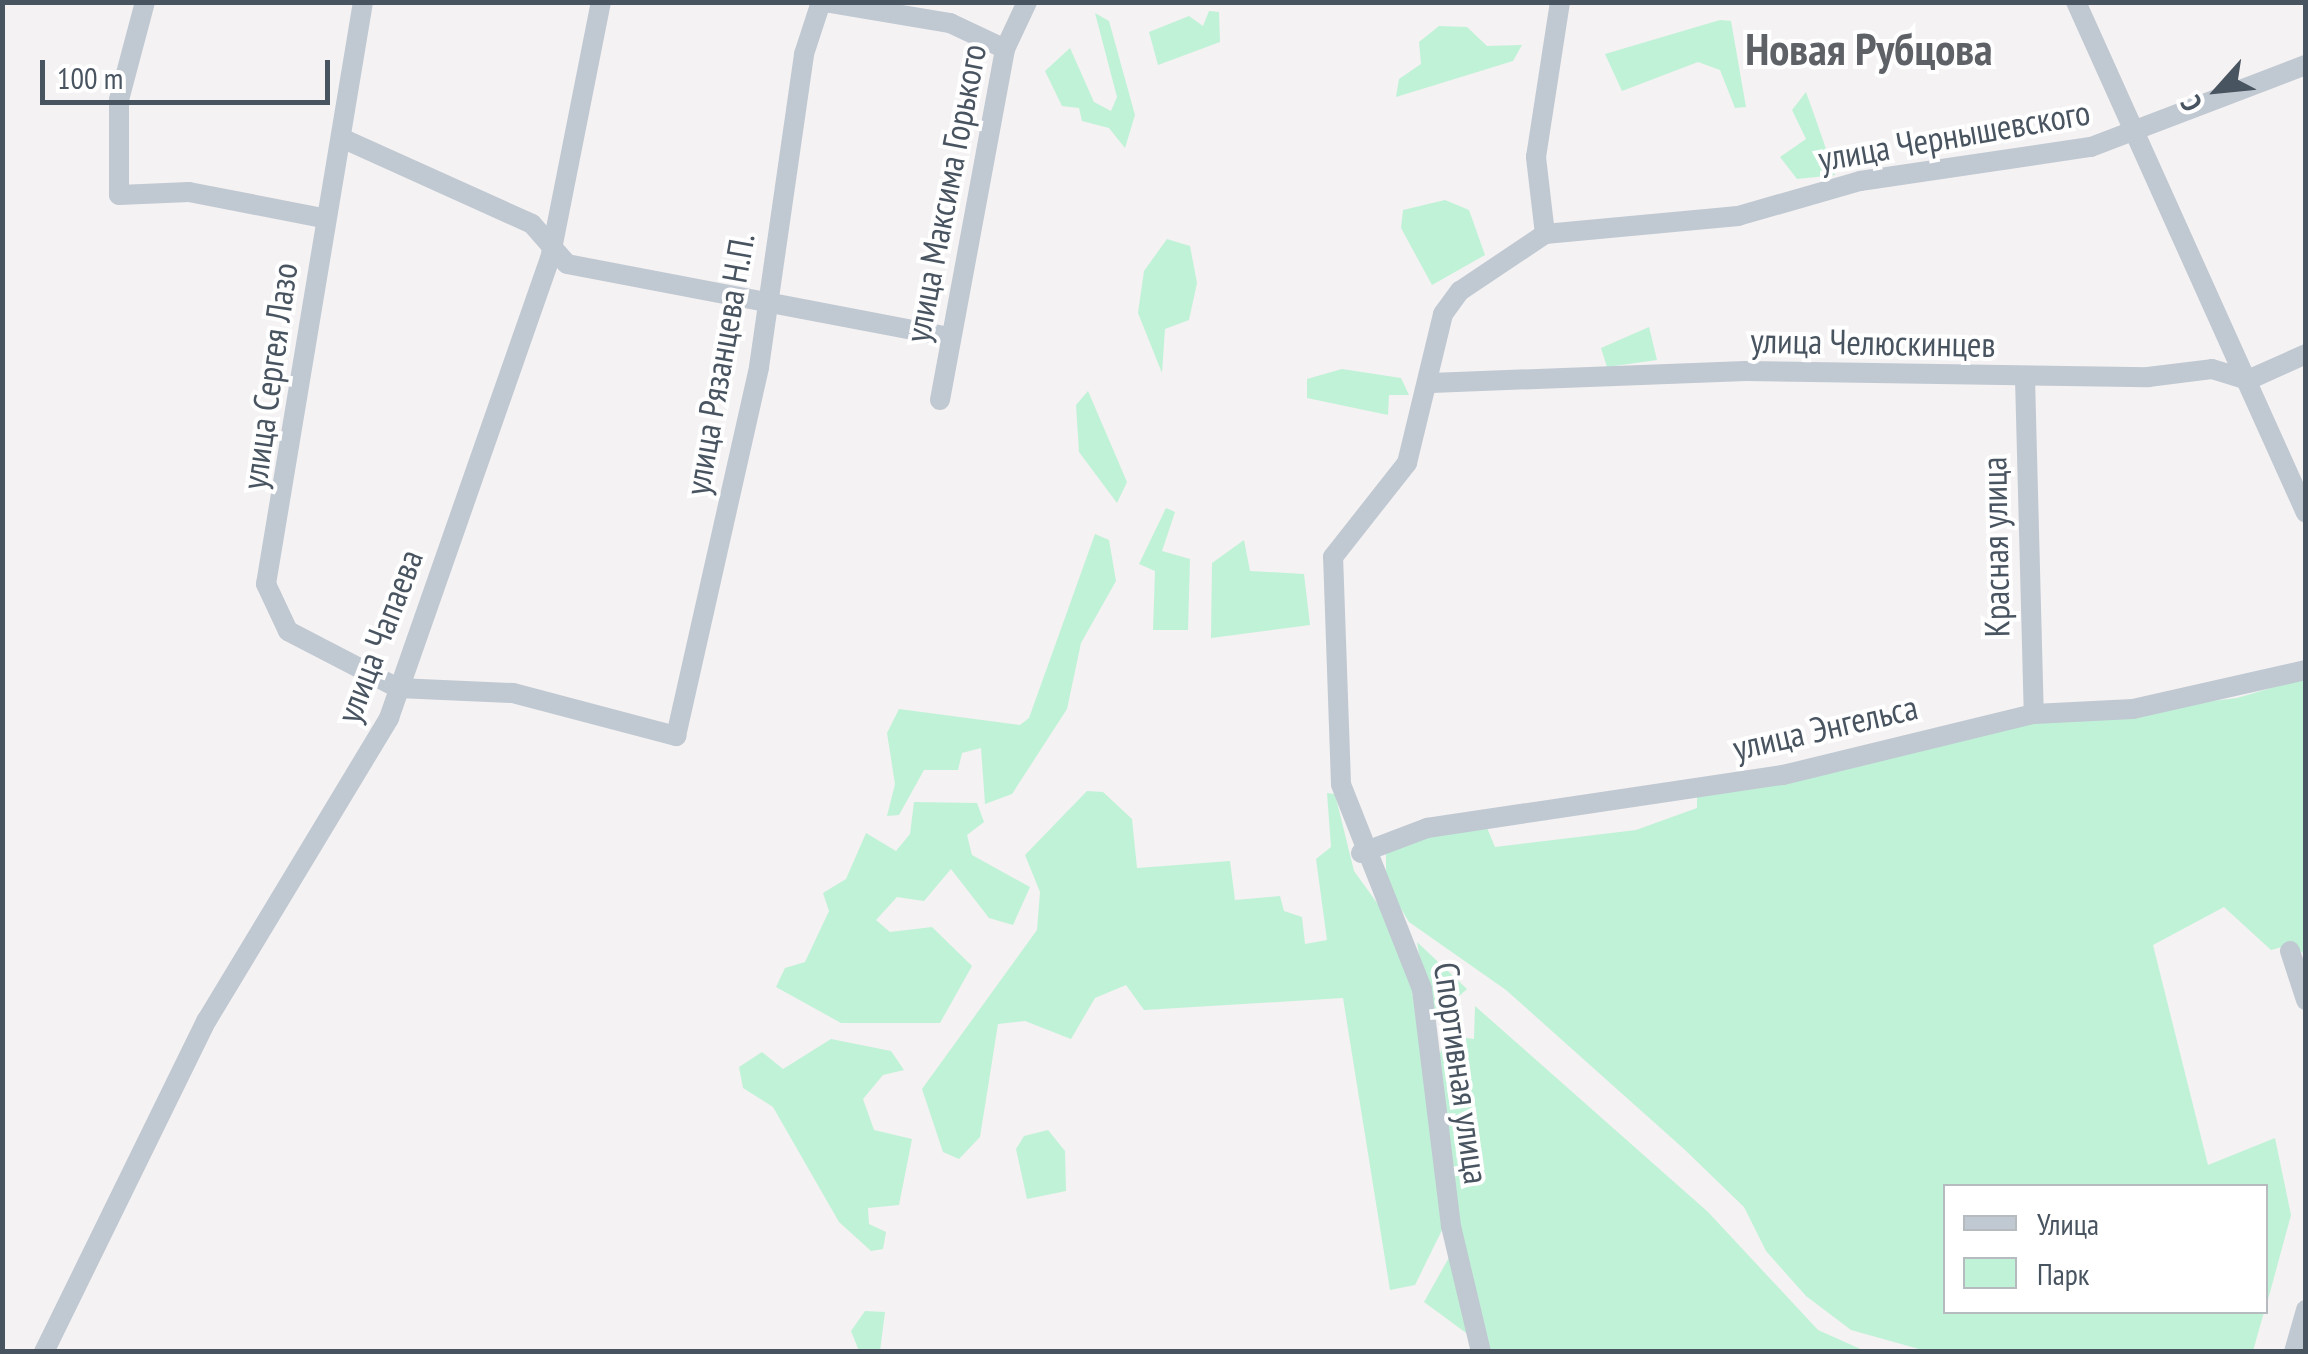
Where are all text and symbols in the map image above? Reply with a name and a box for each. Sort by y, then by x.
district label: Новая Рубцова [1745,22,1993,76]
scale bar [45,40,335,102]
street label: улица Максима Горького [896,40,994,346]
north arrow [2168,40,2268,140]
text: 100 m [57,58,123,97]
street label: улица Чернышевского [1815,90,2093,180]
text: С [2171,90,2210,118]
street label: улица Рязанцева Н.П. [675,230,763,498]
street label: улица Сергея Лазо [232,260,306,492]
street label: улица Челюскинцев [1750,319,1996,365]
street label: Красная улица [1972,456,2018,638]
street label: улица Чапаева [327,544,431,728]
street label: улица Энгельса [1729,685,1921,769]
street label: Спортивная улица [1426,959,1498,1187]
legend [1943,1184,2268,1314]
text: Улица [2037,1204,2099,1243]
text: Парк [2037,1254,2089,1293]

